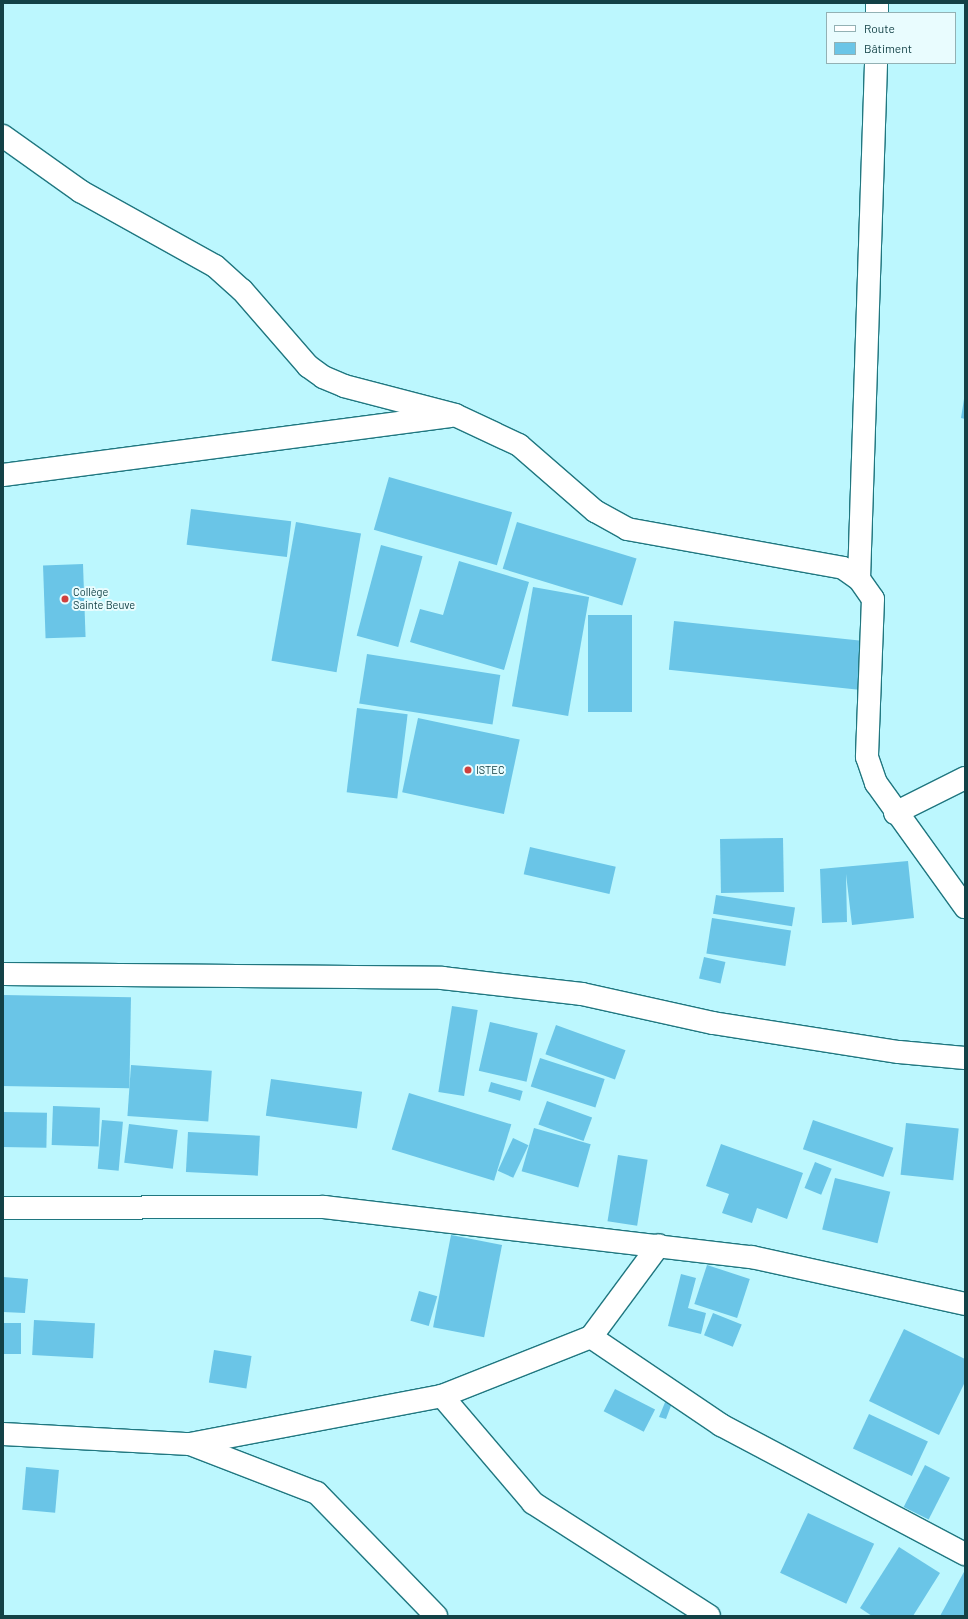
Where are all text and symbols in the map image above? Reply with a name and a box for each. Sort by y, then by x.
legend [826,12,956,64]
text: Route [864,21,895,35]
text: Bâtiment [864,41,912,55]
place label: Collège Sainte Beuve [73,586,135,612]
marker: Collège Sainte Beuve [60,594,70,604]
place label: ISTEC [476,763,505,777]
marker: ISTEC [463,765,473,775]

